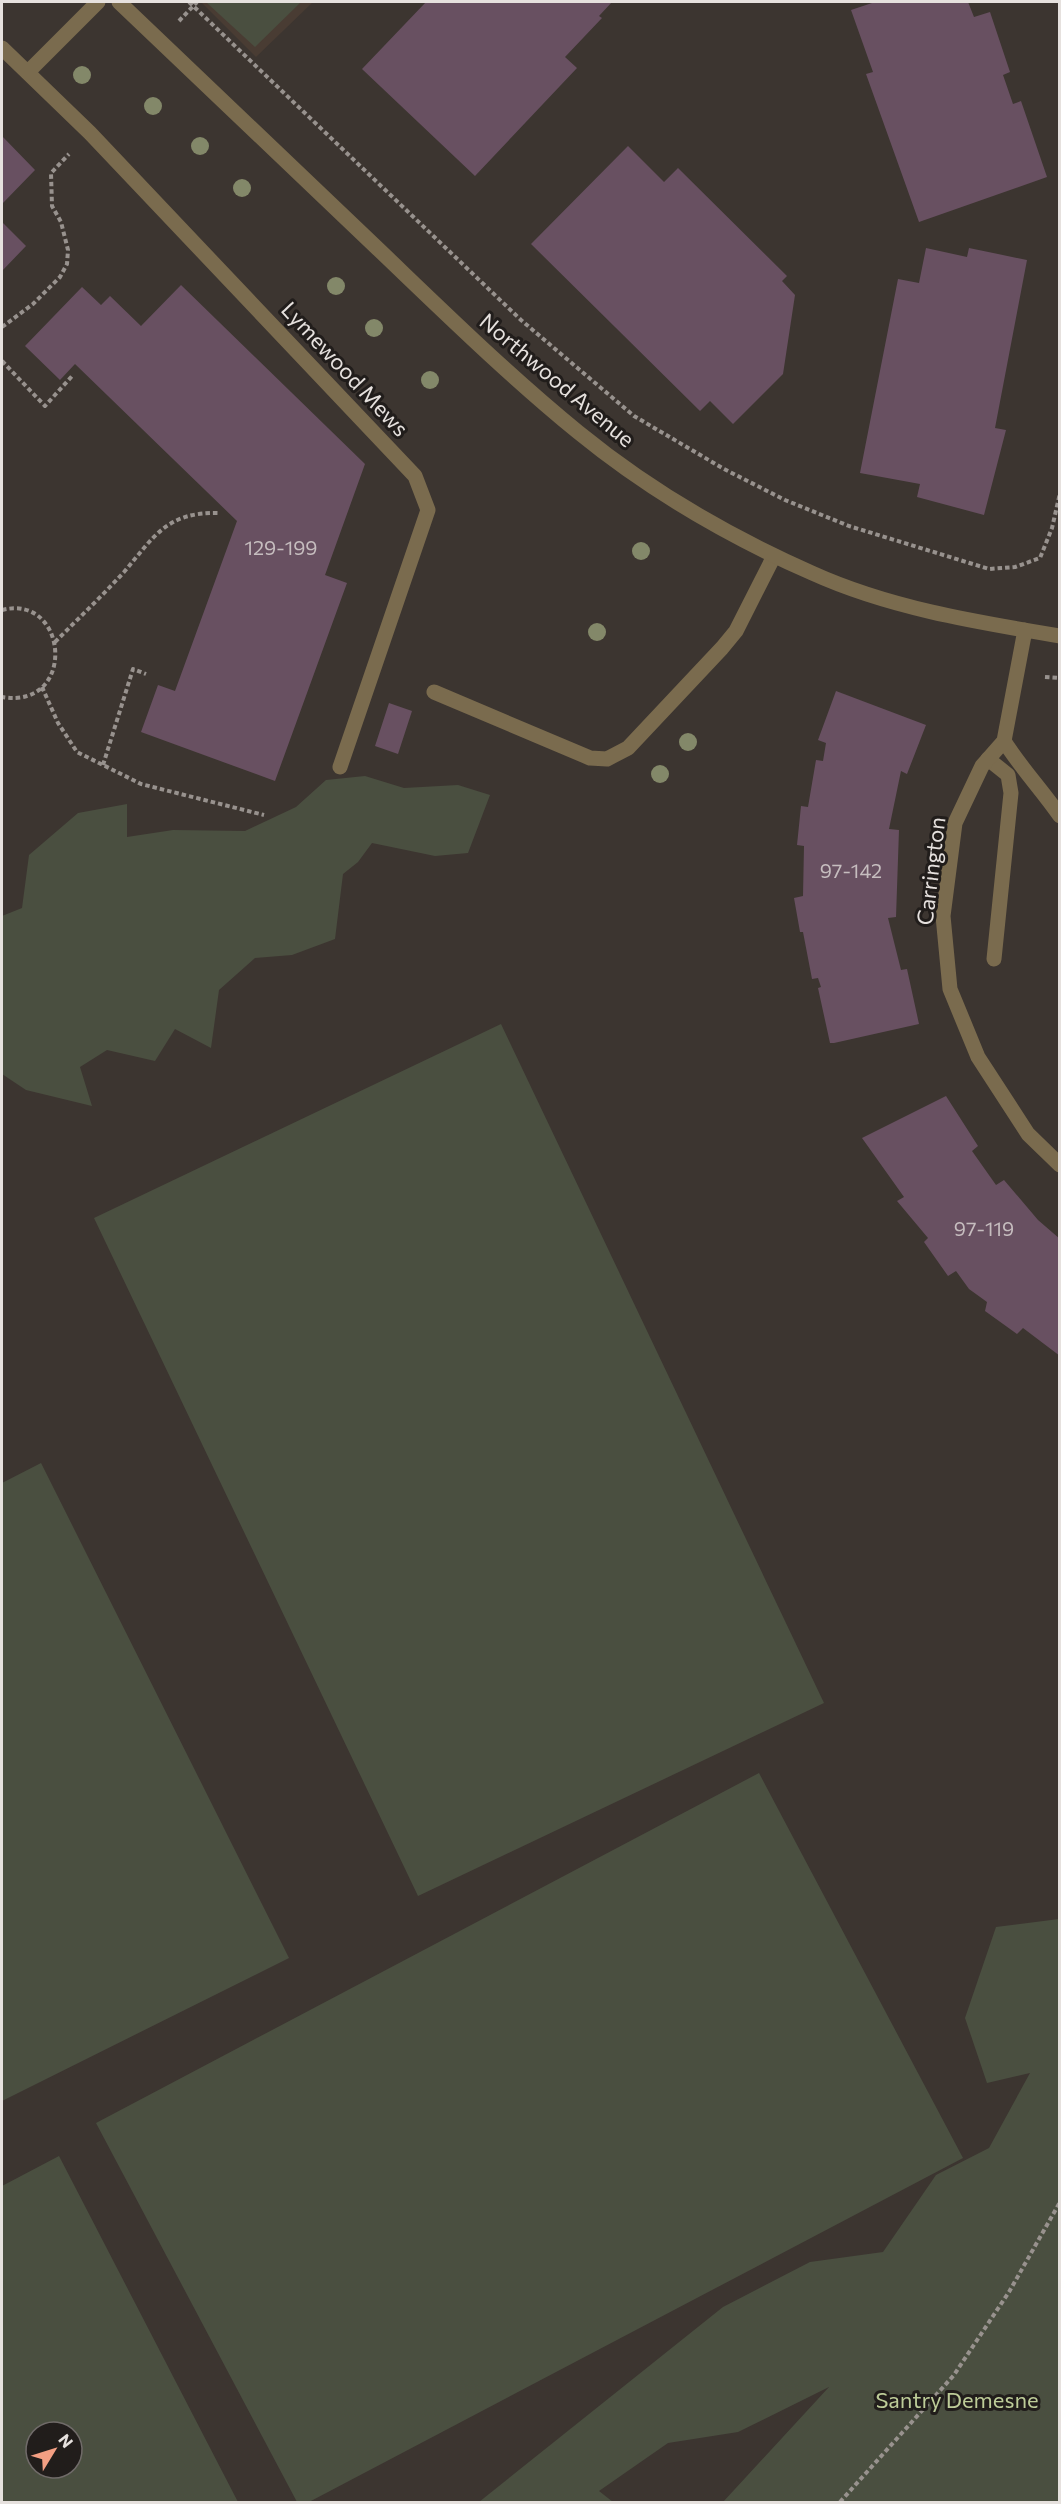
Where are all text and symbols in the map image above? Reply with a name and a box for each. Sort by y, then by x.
street label: Lymewood Mews [276,296,415,442]
street label: Northwood Avenue [474,307,640,452]
house number: 129-199 [244,535,318,559]
street label: Carrington [910,815,951,927]
house number: 97-142 [820,858,882,882]
house number: 97-119 [954,1216,1014,1240]
park label: Santry Demesne [875,2386,1039,2413]
north arrow [24,2420,84,2480]
text: N [55,2430,77,2451]

